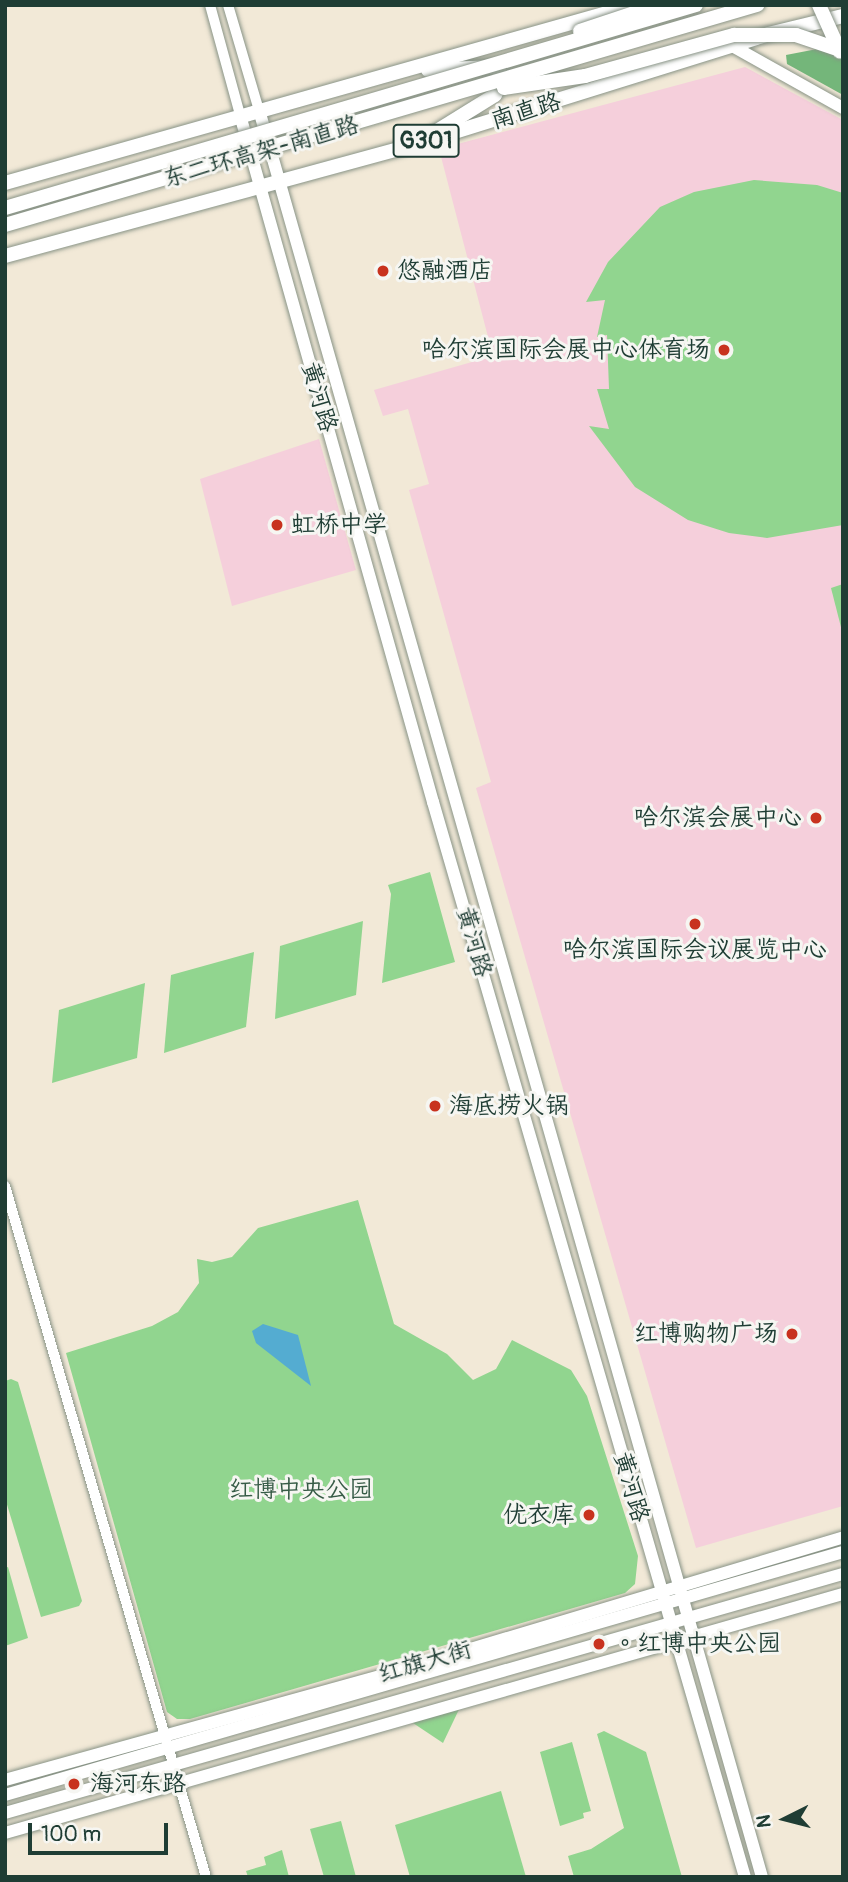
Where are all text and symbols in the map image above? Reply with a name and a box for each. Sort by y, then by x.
street label: 南直路 [487,87,565,135]
street label: 东二环高架-南直路 [160,110,362,194]
road number: G301 [391,122,461,160]
place label: 悠融酒店 [397,257,493,285]
marker: 悠融酒店 [375,263,391,279]
place label: 哈尔滨国际会展中心体育场 [422,336,710,364]
marker: 哈尔滨国际会展中心体育场 [716,342,732,358]
street label: 黄河路 [295,358,343,436]
place label: 虹桥中学 [291,511,387,539]
marker: 虹桥中学 [269,517,285,533]
place label: 哈尔滨会展中心 [634,804,802,832]
marker: 哈尔滨会展中心 [808,810,824,826]
street label: 黄河路 [450,903,498,981]
marker: 哈尔滨国际会议展览中心 [687,916,703,932]
place label: 哈尔滨国际会议展览中心 [563,936,827,964]
place label: 海底捞火锅 [449,1092,569,1120]
marker: 海底捞火锅 [427,1098,443,1114]
place label: 红博购物广场 [634,1320,778,1348]
marker: 红博购物广场 [784,1326,800,1342]
street label: 黄河路 [607,1448,655,1526]
park label: 红博中央公园 [229,1476,373,1504]
place label: 优衣库 [503,1501,575,1529]
marker: 优衣库 [581,1507,597,1523]
place label: 。红博中央公园 [613,1630,781,1658]
street label: 红旗大街 [375,1635,475,1689]
marker: 。红博中央公园 [591,1636,607,1652]
place label: 海河东路 [90,1770,186,1798]
marker: 海河东路 [64,1774,84,1794]
north arrow [750,1784,820,1854]
scale bar [32,1808,172,1852]
text: N [752,1814,777,1829]
text: 100 m [41,1821,101,1848]

